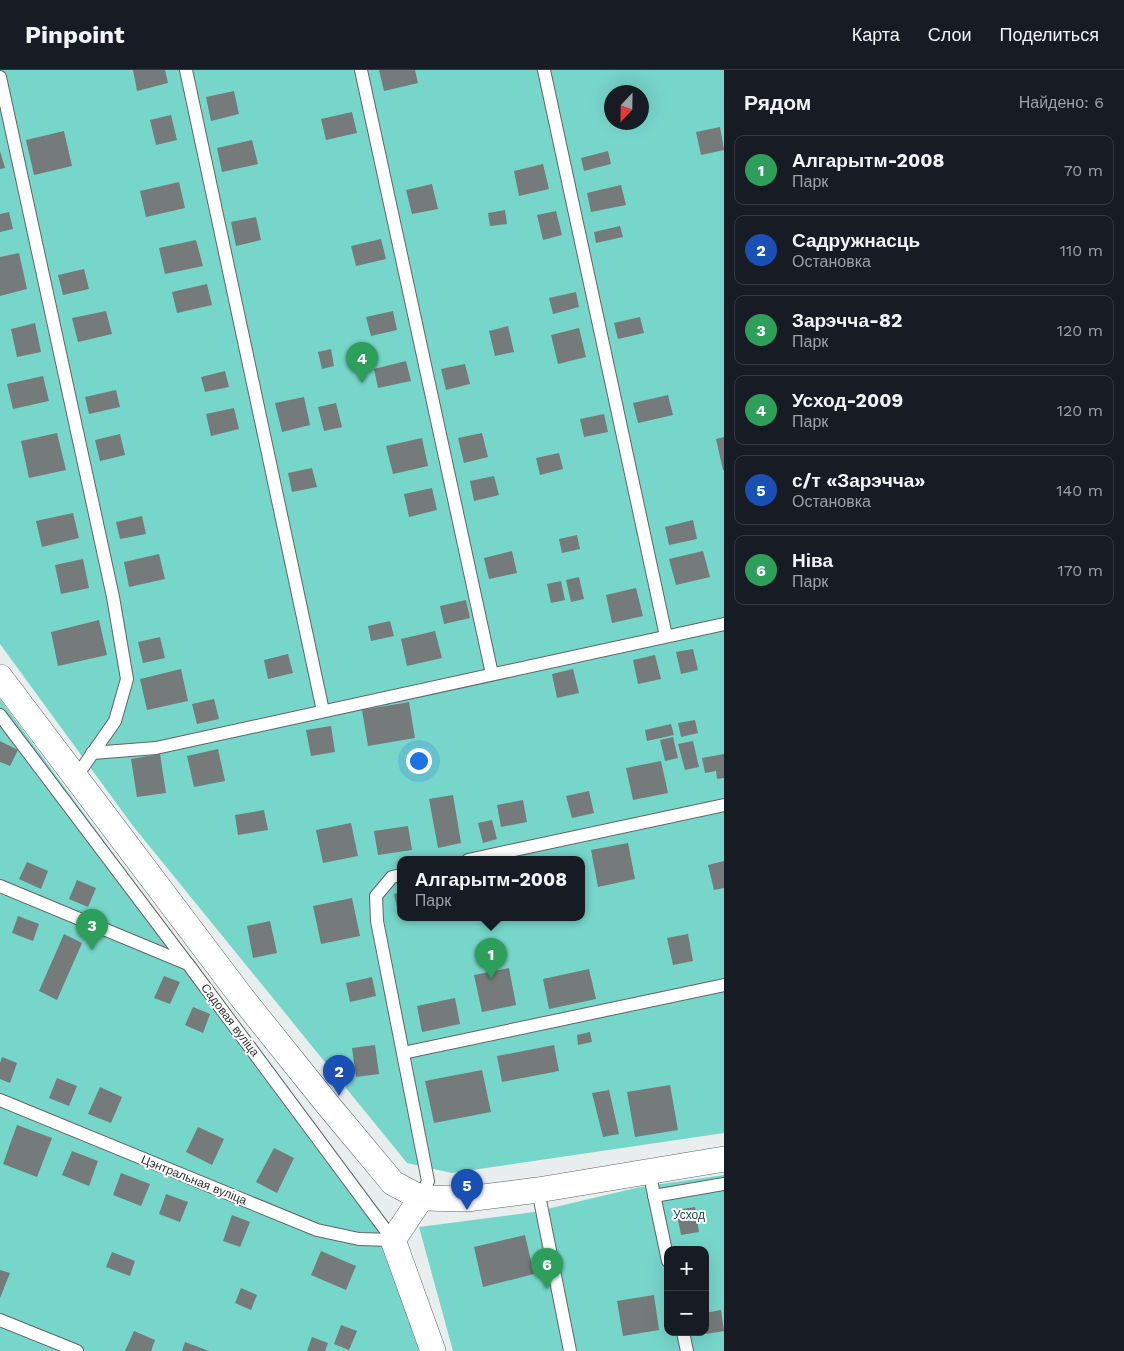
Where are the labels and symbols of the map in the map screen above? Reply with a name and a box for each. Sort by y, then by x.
north arrow [604,85,649,130]
pin: 4 [346,342,378,383]
your location [406,748,432,774]
pin: 3 [76,909,108,950]
pin: 1 [475,938,507,979]
street label: Садовая вуліца [198,981,262,1059]
pin: 2 [323,1055,355,1096]
street label: Цэнтральная вуліца [139,1152,249,1208]
pin: 5 [451,1169,483,1210]
park label: Усход [673,1208,705,1222]
pin: 6 [531,1248,563,1289]

